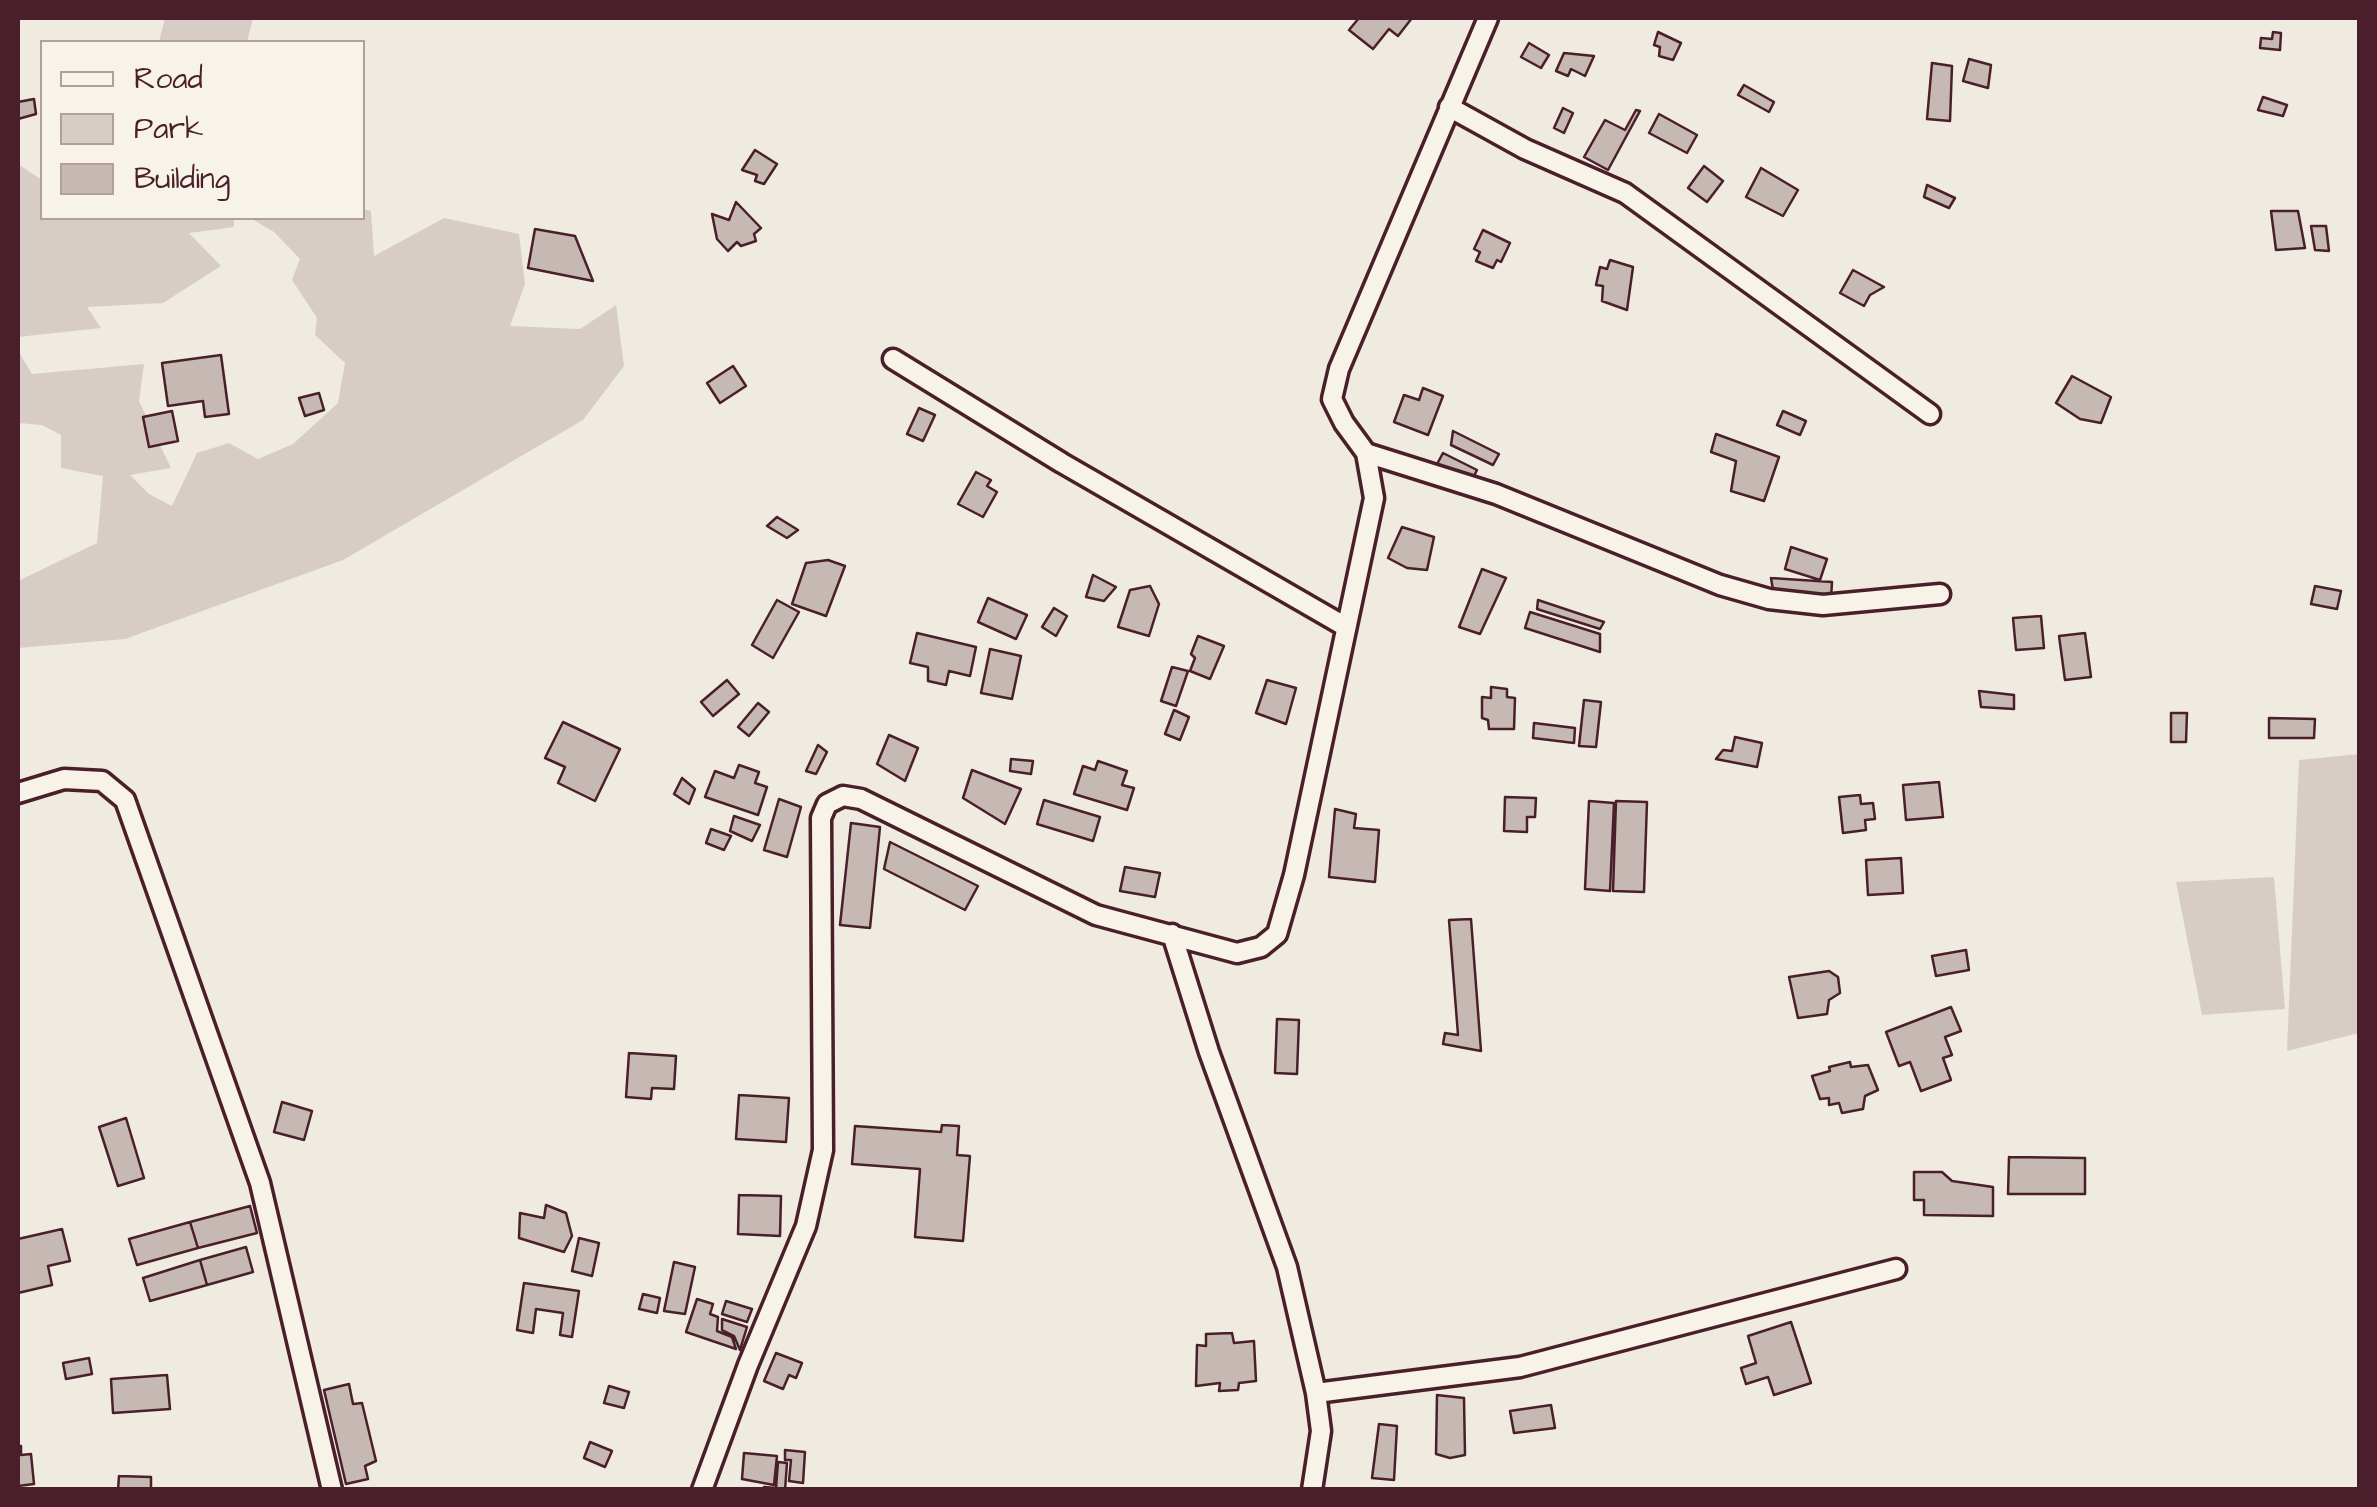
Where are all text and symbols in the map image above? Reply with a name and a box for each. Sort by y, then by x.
legend [40,40,365,220]
text: Road [134,58,203,100]
text: Park [134,108,203,150]
text: Building [134,158,230,200]

